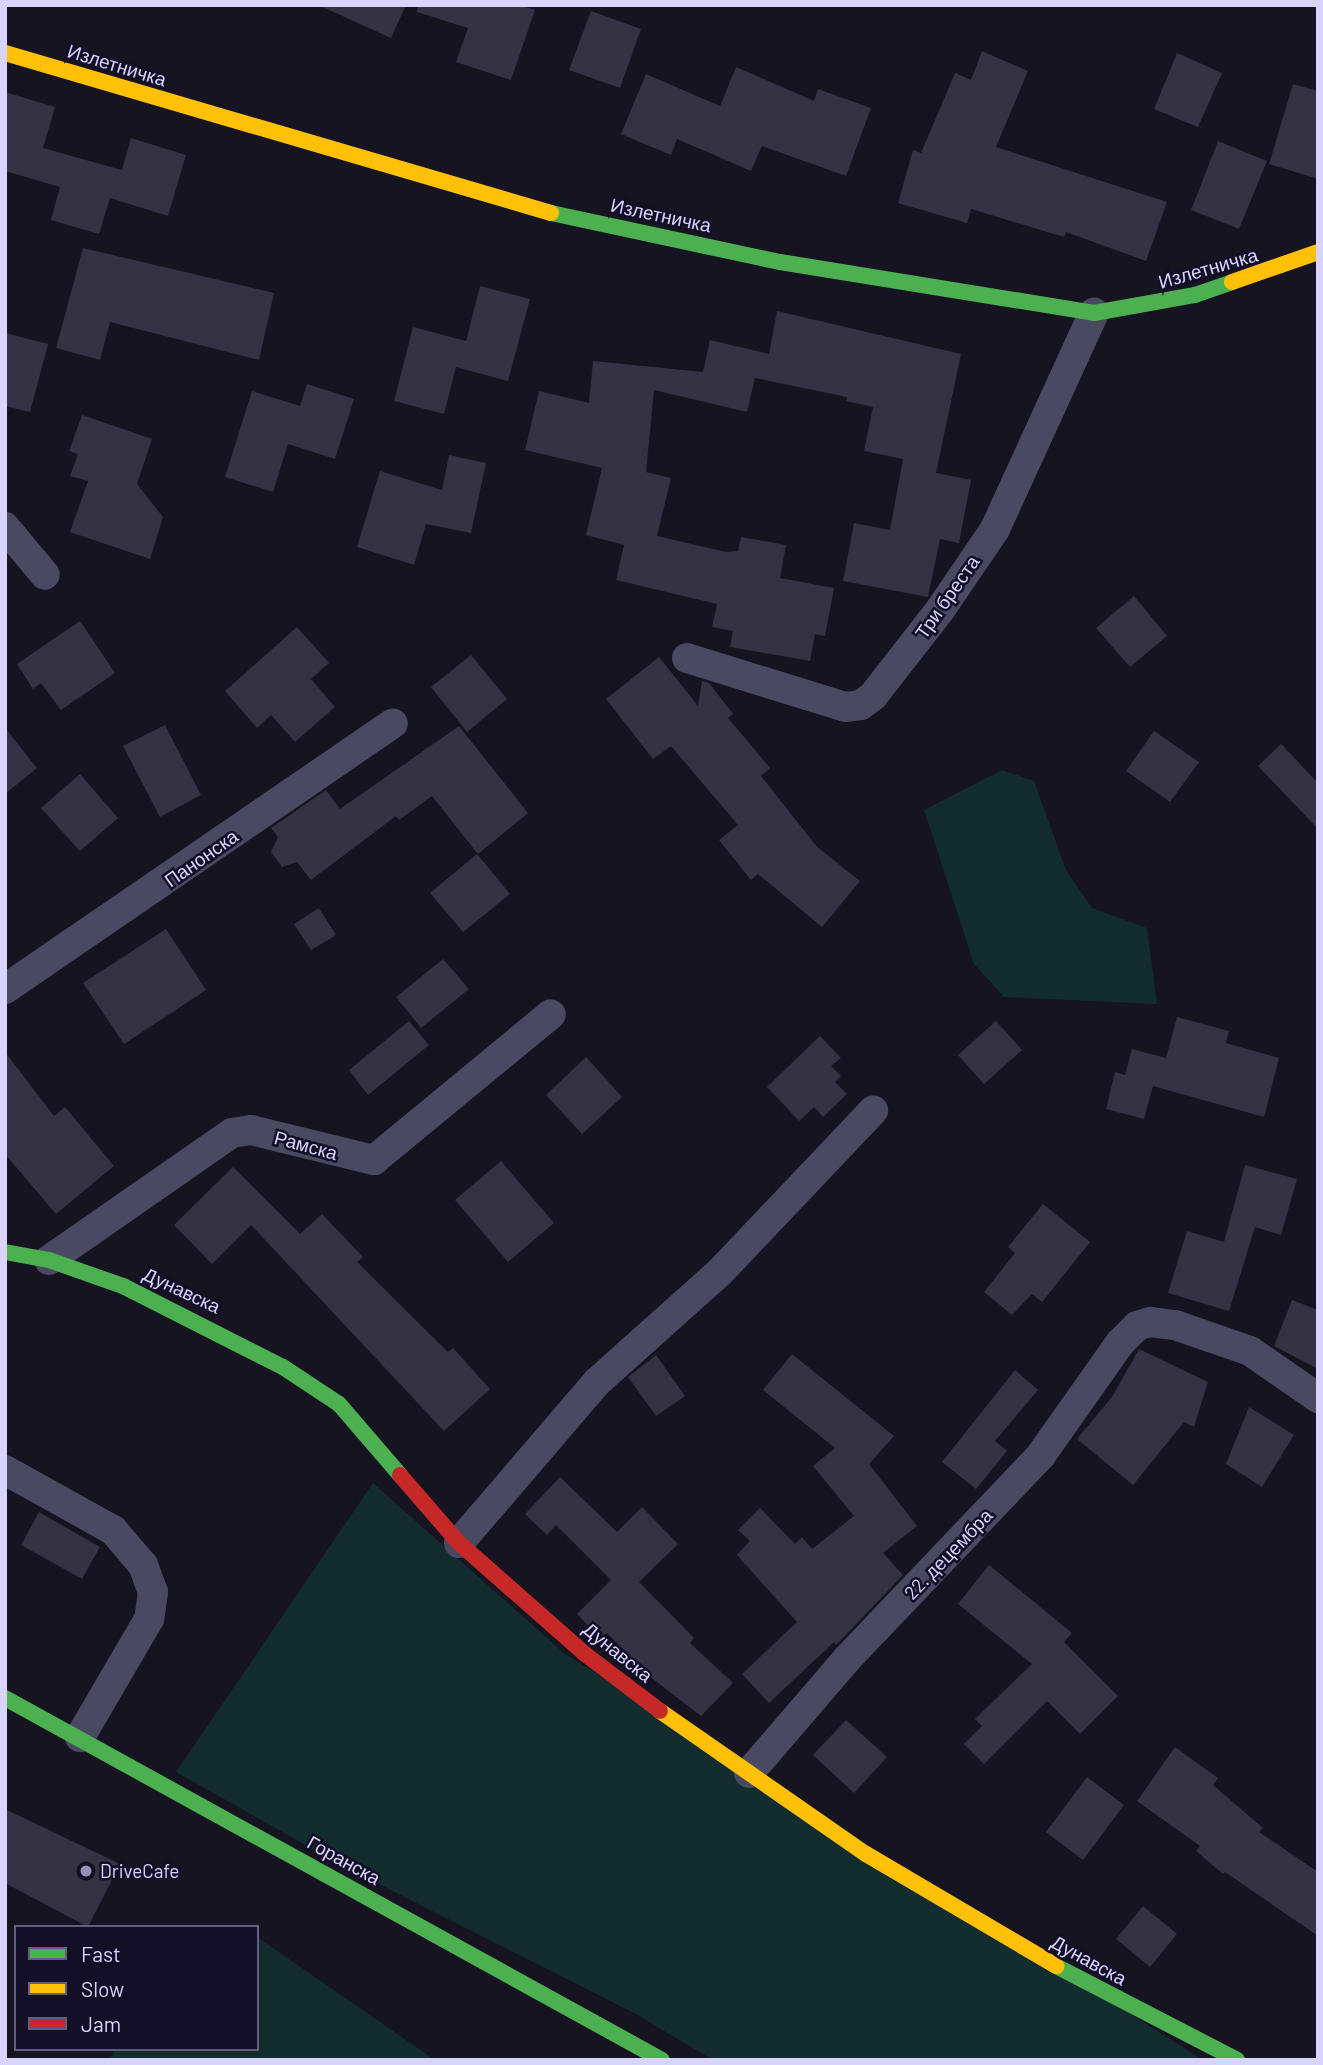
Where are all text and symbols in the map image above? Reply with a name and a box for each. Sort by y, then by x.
street label: Излетничка [65,39,169,91]
street label: Излетничка [609,193,713,237]
street label: Излетничка [1156,243,1260,293]
street label: Три бреста [910,551,984,643]
street label: Панонска [160,824,242,892]
street label: Рамска [272,1126,340,1164]
street label: Дунавска [140,1262,224,1318]
street label: 22. децембра [899,1504,997,1604]
street label: Дунавска [579,1617,657,1687]
street label: Горанска [303,1831,385,1889]
place label: DriveCafe [100,1860,179,1882]
marker: DriveCafe [78,1863,94,1879]
legend [14,1925,259,2051]
street label: Дунавска [1047,1930,1131,1990]
text: Fast [81,1941,121,1966]
text: Slow [81,1976,124,2001]
text: Jam [81,2011,121,2036]

